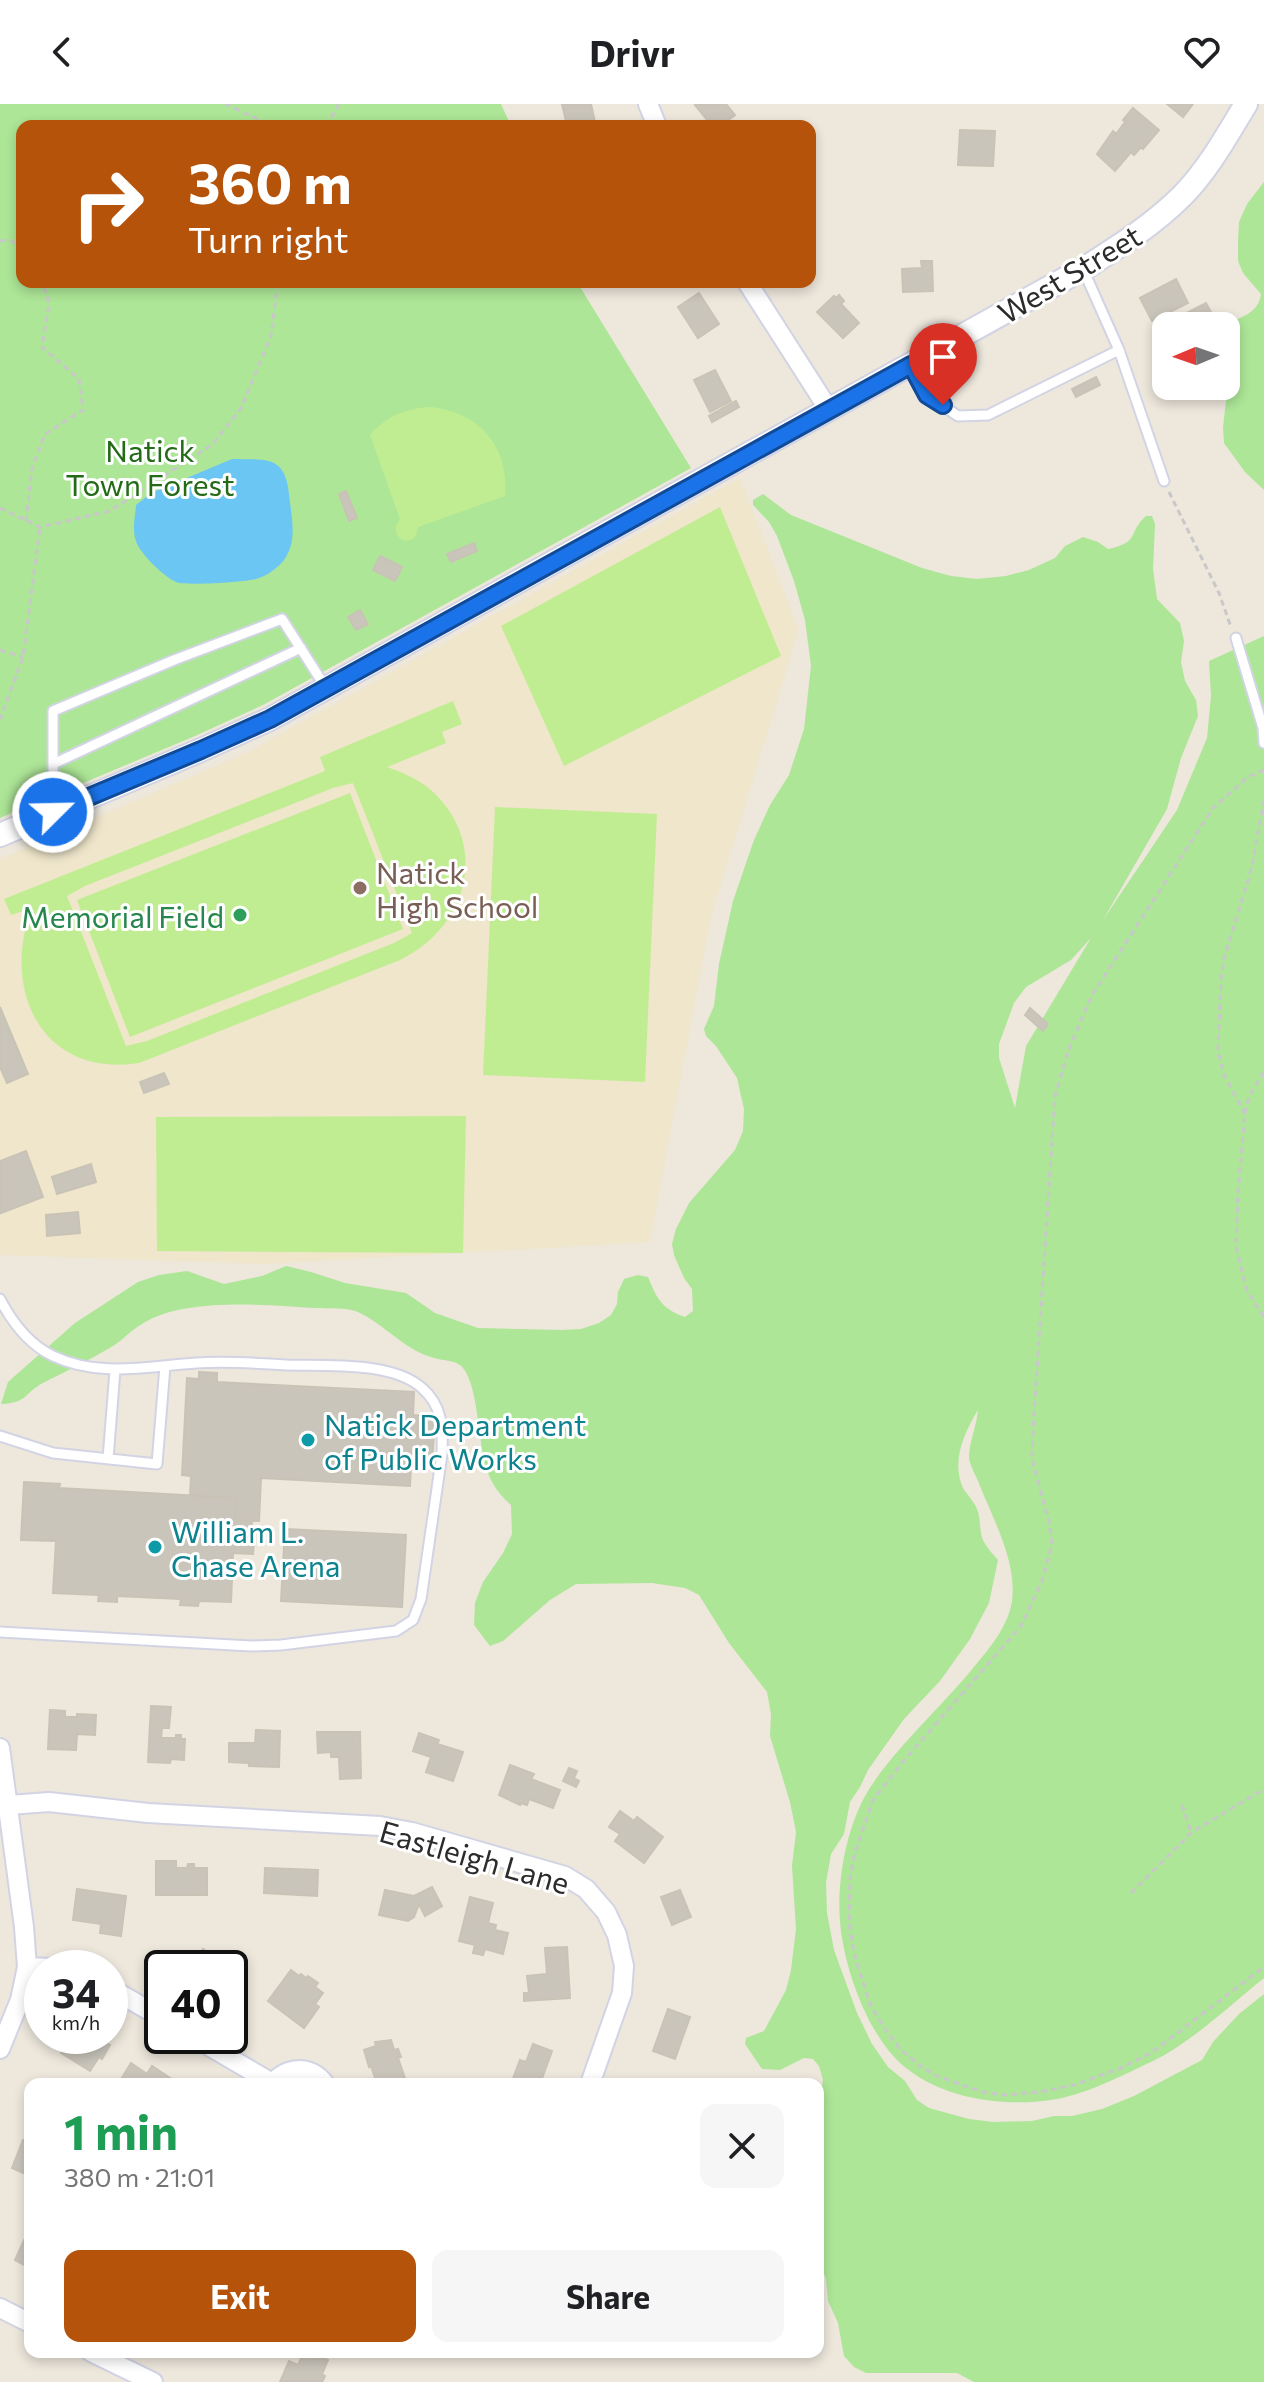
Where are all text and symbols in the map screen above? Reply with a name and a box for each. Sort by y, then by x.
icon: back [40,30,84,74]
text: Drivr [589,30,675,74]
icon: heart [1180,30,1224,74]
text: 360 m [188,147,352,216]
icon: right [56,152,160,256]
text: Turn right [188,216,349,260]
street label: West Street [991,216,1147,330]
north arrow [1152,312,1240,400]
map controls [1152,312,1240,400]
pin [909,323,977,405]
icon: arrive [921,335,965,379]
park label: Natick Town Forest [66,431,234,502]
position arrow [11,770,95,854]
place label: Natick High School [376,853,538,924]
marker: Natick High School [351,879,369,897]
place label: Memorial Field [21,897,224,934]
marker: Memorial Field [231,906,249,924]
place label: Natick Department of Public Works [324,1405,586,1476]
marker: Natick Department of Public Works [299,1431,317,1449]
place label: William L. Chase Arena [171,1512,341,1583]
marker: William L. Chase Arena [146,1538,164,1556]
street label: Eastleigh Lane [376,1811,574,1901]
speed limit sign: 40 [144,1950,248,2054]
text: 34 [52,1967,100,2016]
text: km/h [52,2010,100,2034]
text: 1 min [64,2101,178,2160]
button: close [700,2104,784,2188]
text: 380 m · 21:01 [64,2161,215,2192]
button: Exit [64,2250,416,2342]
button: Share [432,2250,784,2342]

